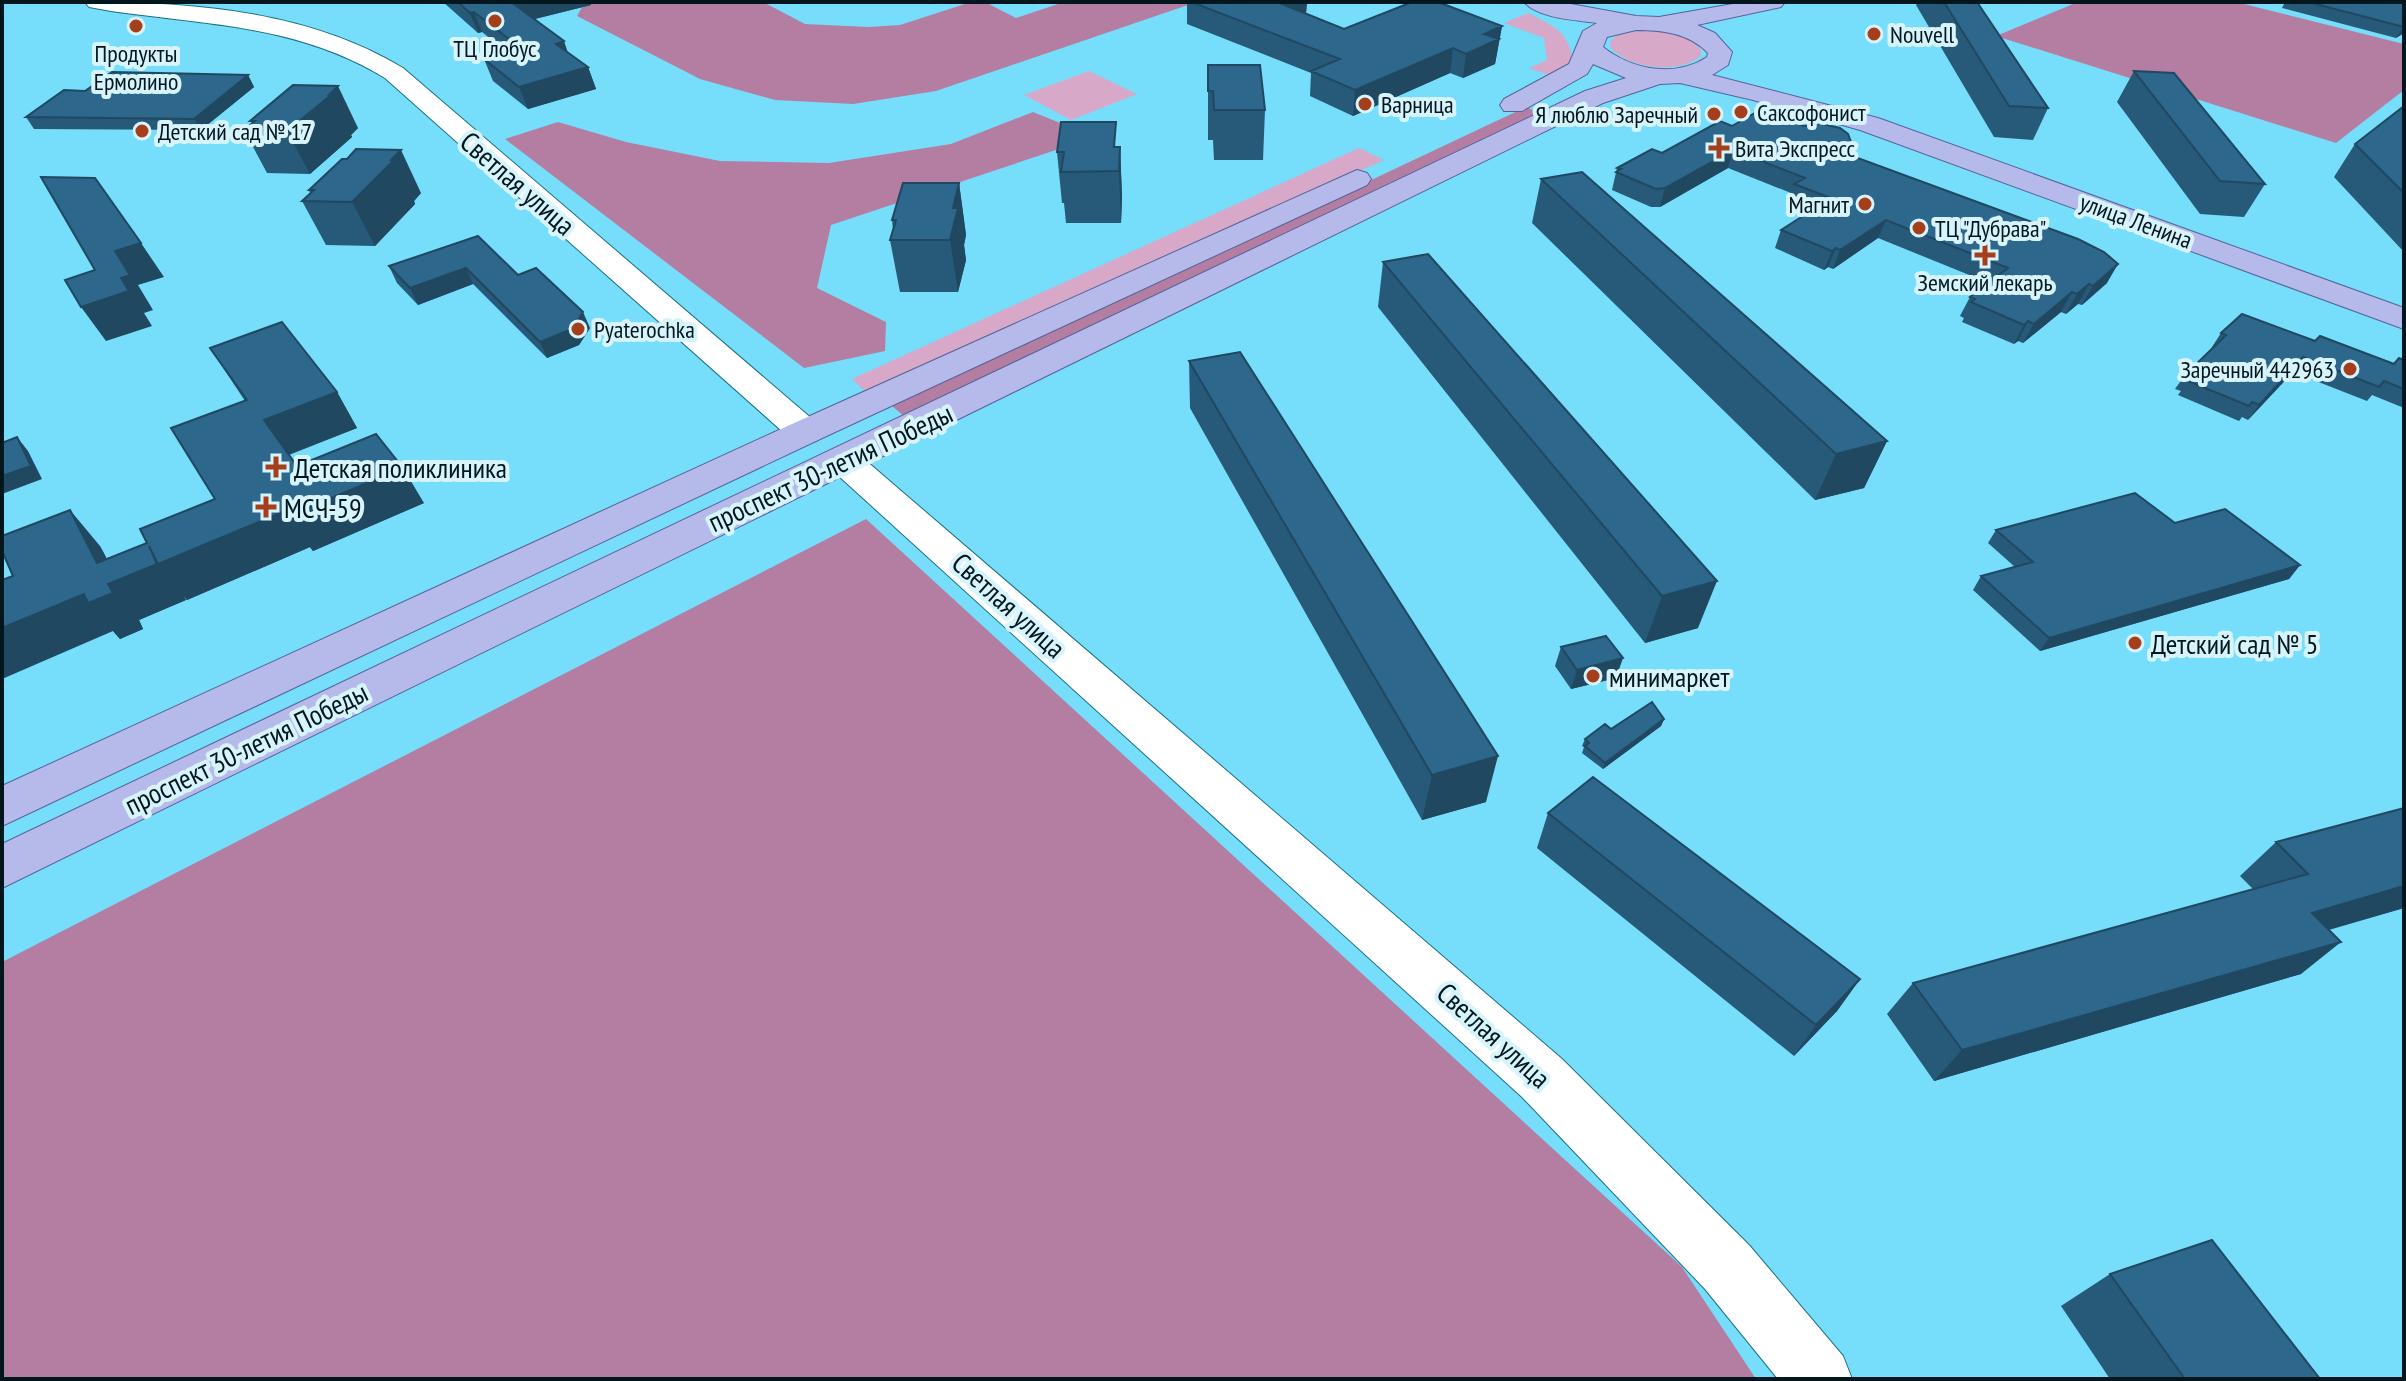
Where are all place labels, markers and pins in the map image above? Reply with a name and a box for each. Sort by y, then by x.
marker: ТЦ Глобус [486,12,504,30]
marker: Продукты Ермолино [127,17,145,35]
place label: Nouvell [1890,19,1955,50]
marker: Nouvell [1865,25,1883,43]
place label: ТЦ Глобус [453,33,537,64]
place label: Продукты Ермолино [94,38,178,97]
place label: Варница [1381,89,1454,120]
marker: Варница [1356,95,1374,113]
place label: Саксофонист [1757,97,1866,128]
place label: Я люблю Заречный [1535,99,1698,130]
marker: Саксофонист [1732,103,1750,121]
marker: Я люблю Заречный [1705,105,1723,123]
place label: Детский сад № 17 [158,116,312,147]
marker: Детский сад № 17 [133,122,151,140]
place label: Вита Экспресс [1735,133,1856,164]
marker: Вита Экспресс [1710,139,1728,157]
place label: Магнит [1788,189,1849,220]
marker: Магнит [1856,195,1874,213]
place label: ТЦ "Дубрава" [1935,213,2046,244]
marker: ТЦ "Дубрава" [1910,219,1928,237]
marker: Земский лекарь [1976,246,1994,264]
place label: Земский лекарь [1918,267,2052,298]
place label: Pyaterochka [594,314,695,345]
marker: Pyaterochka [569,320,587,338]
place label: Заречный 442963 [2180,354,2334,385]
marker: Заречный 442963 [2341,360,2359,378]
place label: Детская поликлиника [294,449,507,486]
marker: Детская поликлиника [265,456,287,478]
place label: МСЧ-59 [284,489,362,526]
marker: МСЧ-59 [255,496,277,518]
place label: Детский сад № 5 [2151,625,2318,662]
marker: Детский сад № 5 [2126,634,2144,652]
place label: минимаркет [1609,658,1730,695]
marker: минимаркет [1584,667,1602,685]

